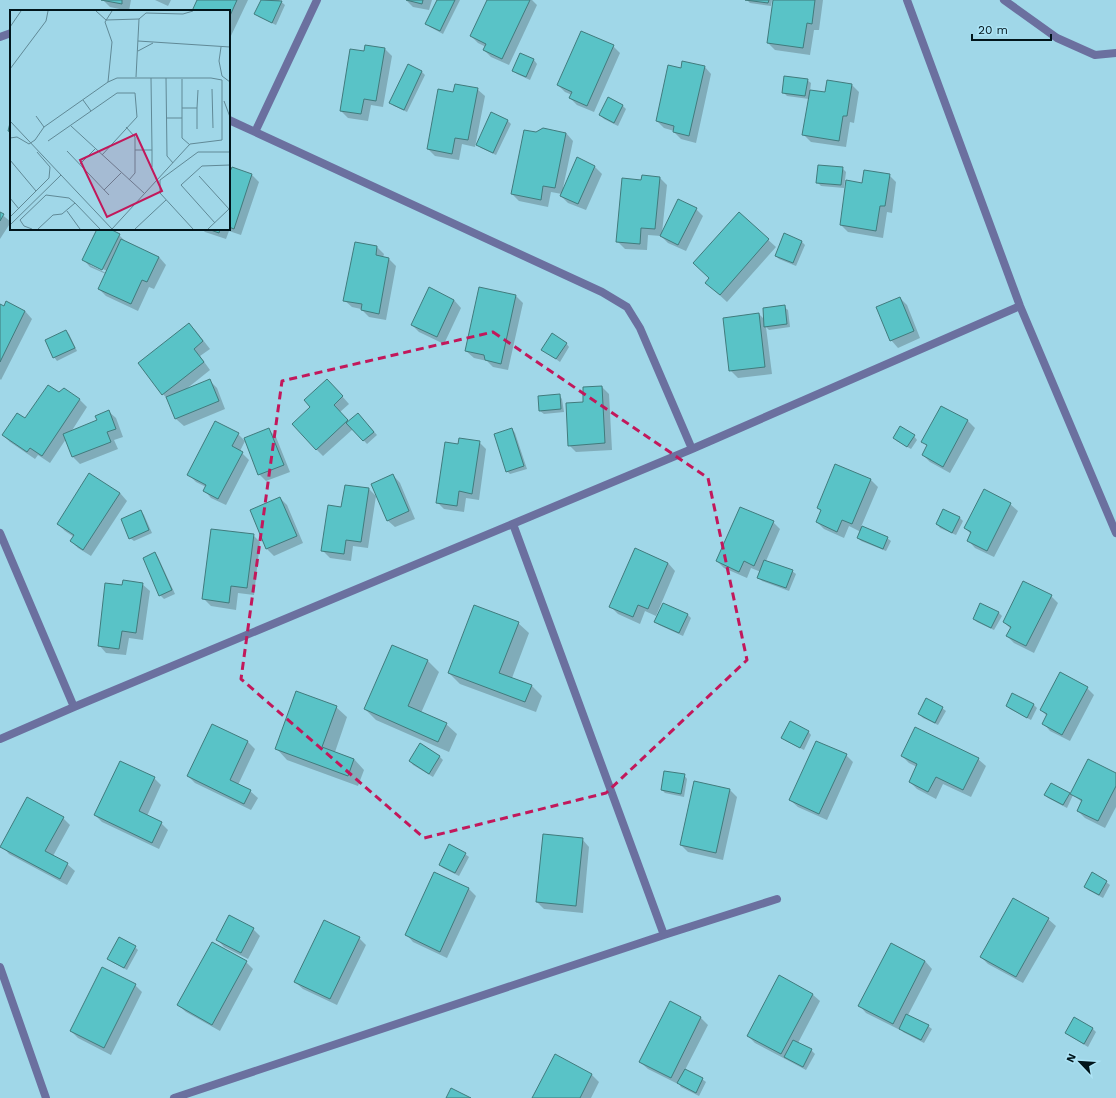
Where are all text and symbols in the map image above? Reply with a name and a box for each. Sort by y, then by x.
inset map [10,10,230,230]
scale bar [972,16,1051,42]
text: 20 m [978,23,1008,37]
north arrow [1060,1042,1100,1082]
text: N [1064,1052,1079,1064]

